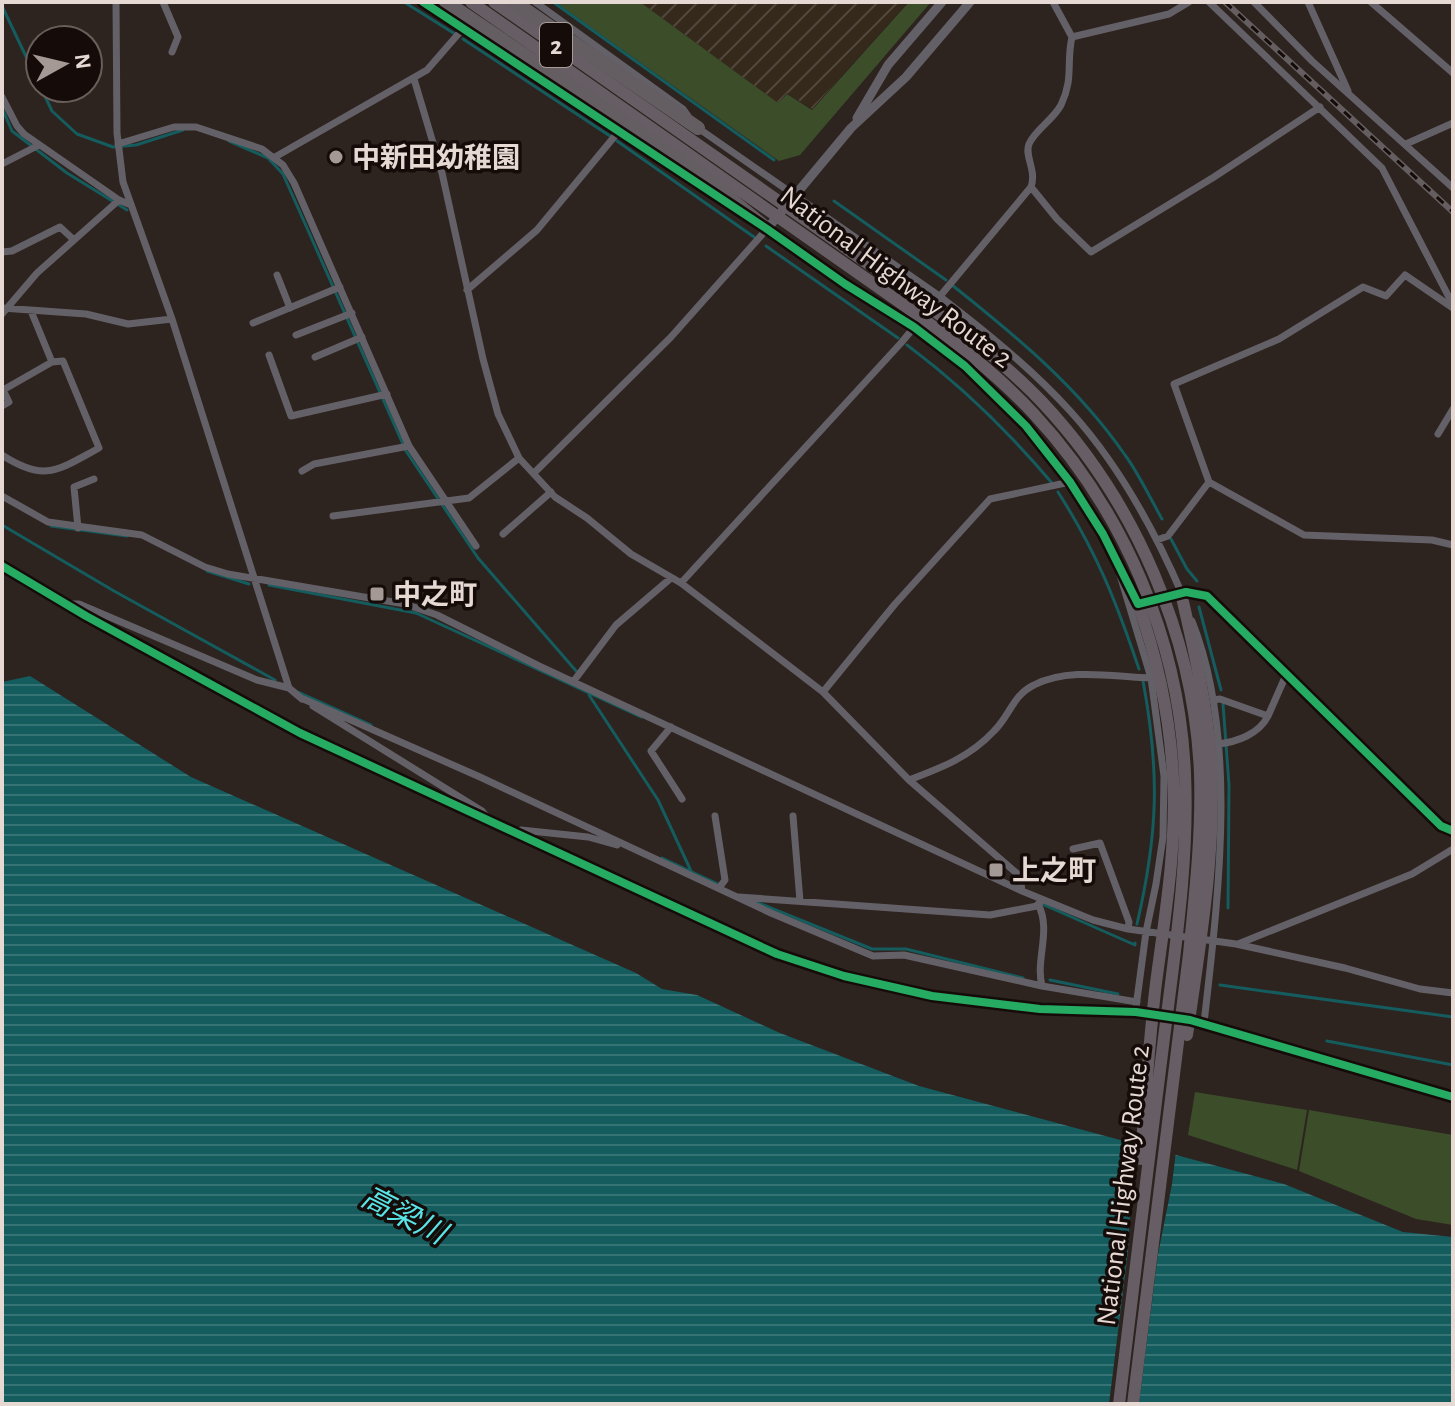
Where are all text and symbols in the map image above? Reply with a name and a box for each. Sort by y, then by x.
road number: 2 [540,23,572,67]
north arrow [24,24,104,104]
text: N [71,52,95,70]
place label: 中新田幼稚園 [352,143,520,173]
marker: 中新田幼稚園 [327,148,345,166]
street label: National Highway Route 2 [775,182,1017,374]
place label: 中之町 [393,580,477,610]
marker: 中之町 [368,585,386,603]
place label: 上之町 [1012,856,1096,886]
marker: 上之町 [987,861,1005,879]
street label: National Highway Route 2 [1093,1044,1155,1327]
water label: 高梁川 [357,1180,454,1251]

